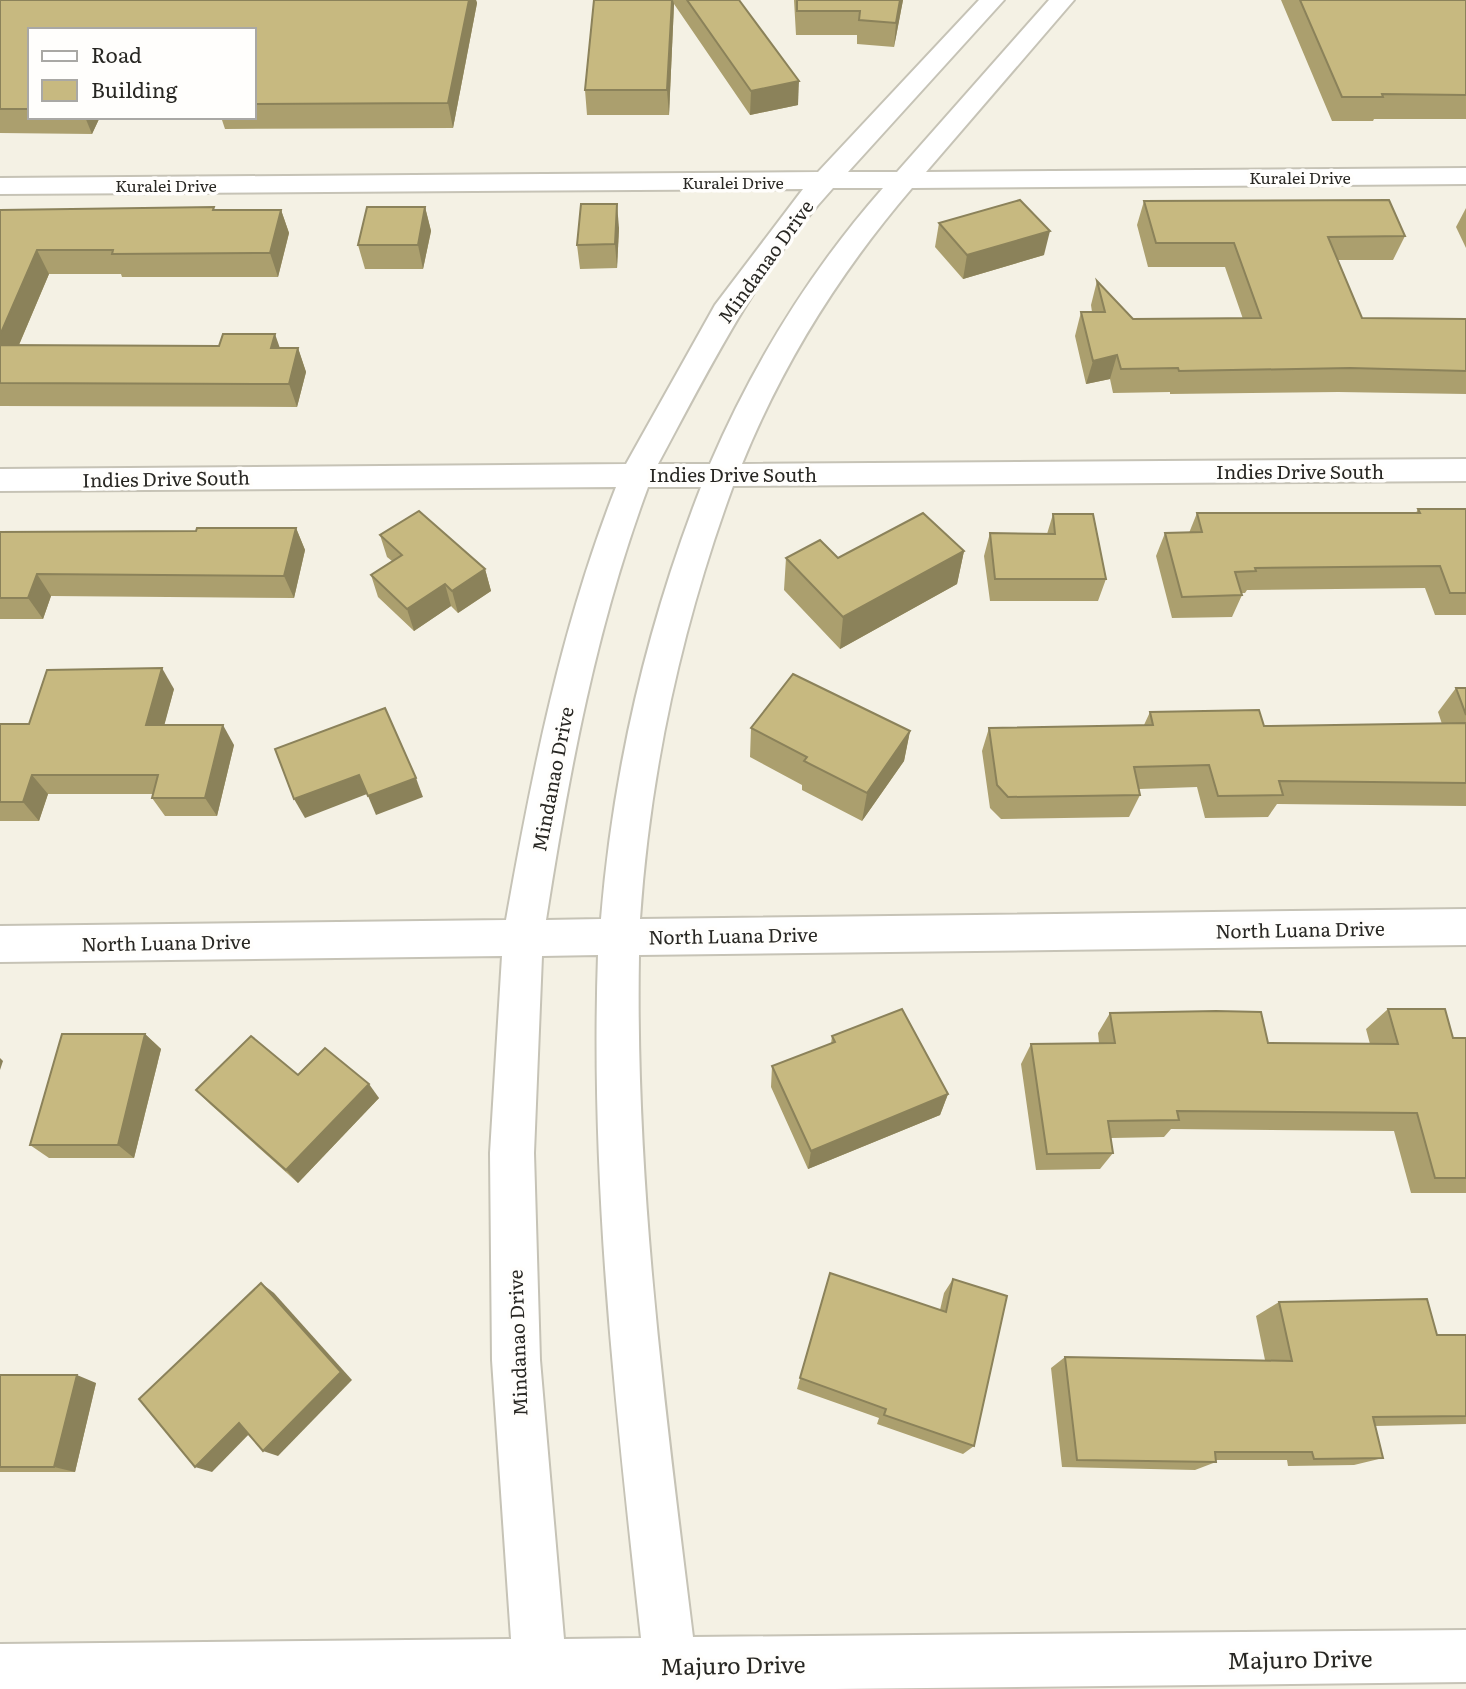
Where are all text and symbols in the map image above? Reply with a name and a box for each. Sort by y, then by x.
legend [28,28,256,119]
text: Road [91,38,142,69]
text: Building [91,73,178,104]
street label: Kuralei Drive [1249,165,1351,189]
street label: Kuralei Drive [682,170,784,194]
street label: Kuralei Drive [115,173,217,197]
street label: Mindanao Drive [711,193,820,329]
street label: Indies Drive South [1216,457,1384,485]
street label: Indies Drive South [649,460,817,488]
street label: Indies Drive South [82,463,250,493]
street label: Mindanao Drive [524,704,580,854]
street label: North Luana Drive [1215,914,1385,944]
street label: North Luana Drive [648,920,818,950]
street label: North Luana Drive [81,927,251,957]
street label: Mindanao Drive [500,1269,534,1417]
street label: Majuro Drive [1227,1640,1373,1676]
street label: Majuro Drive [660,1646,806,1682]

